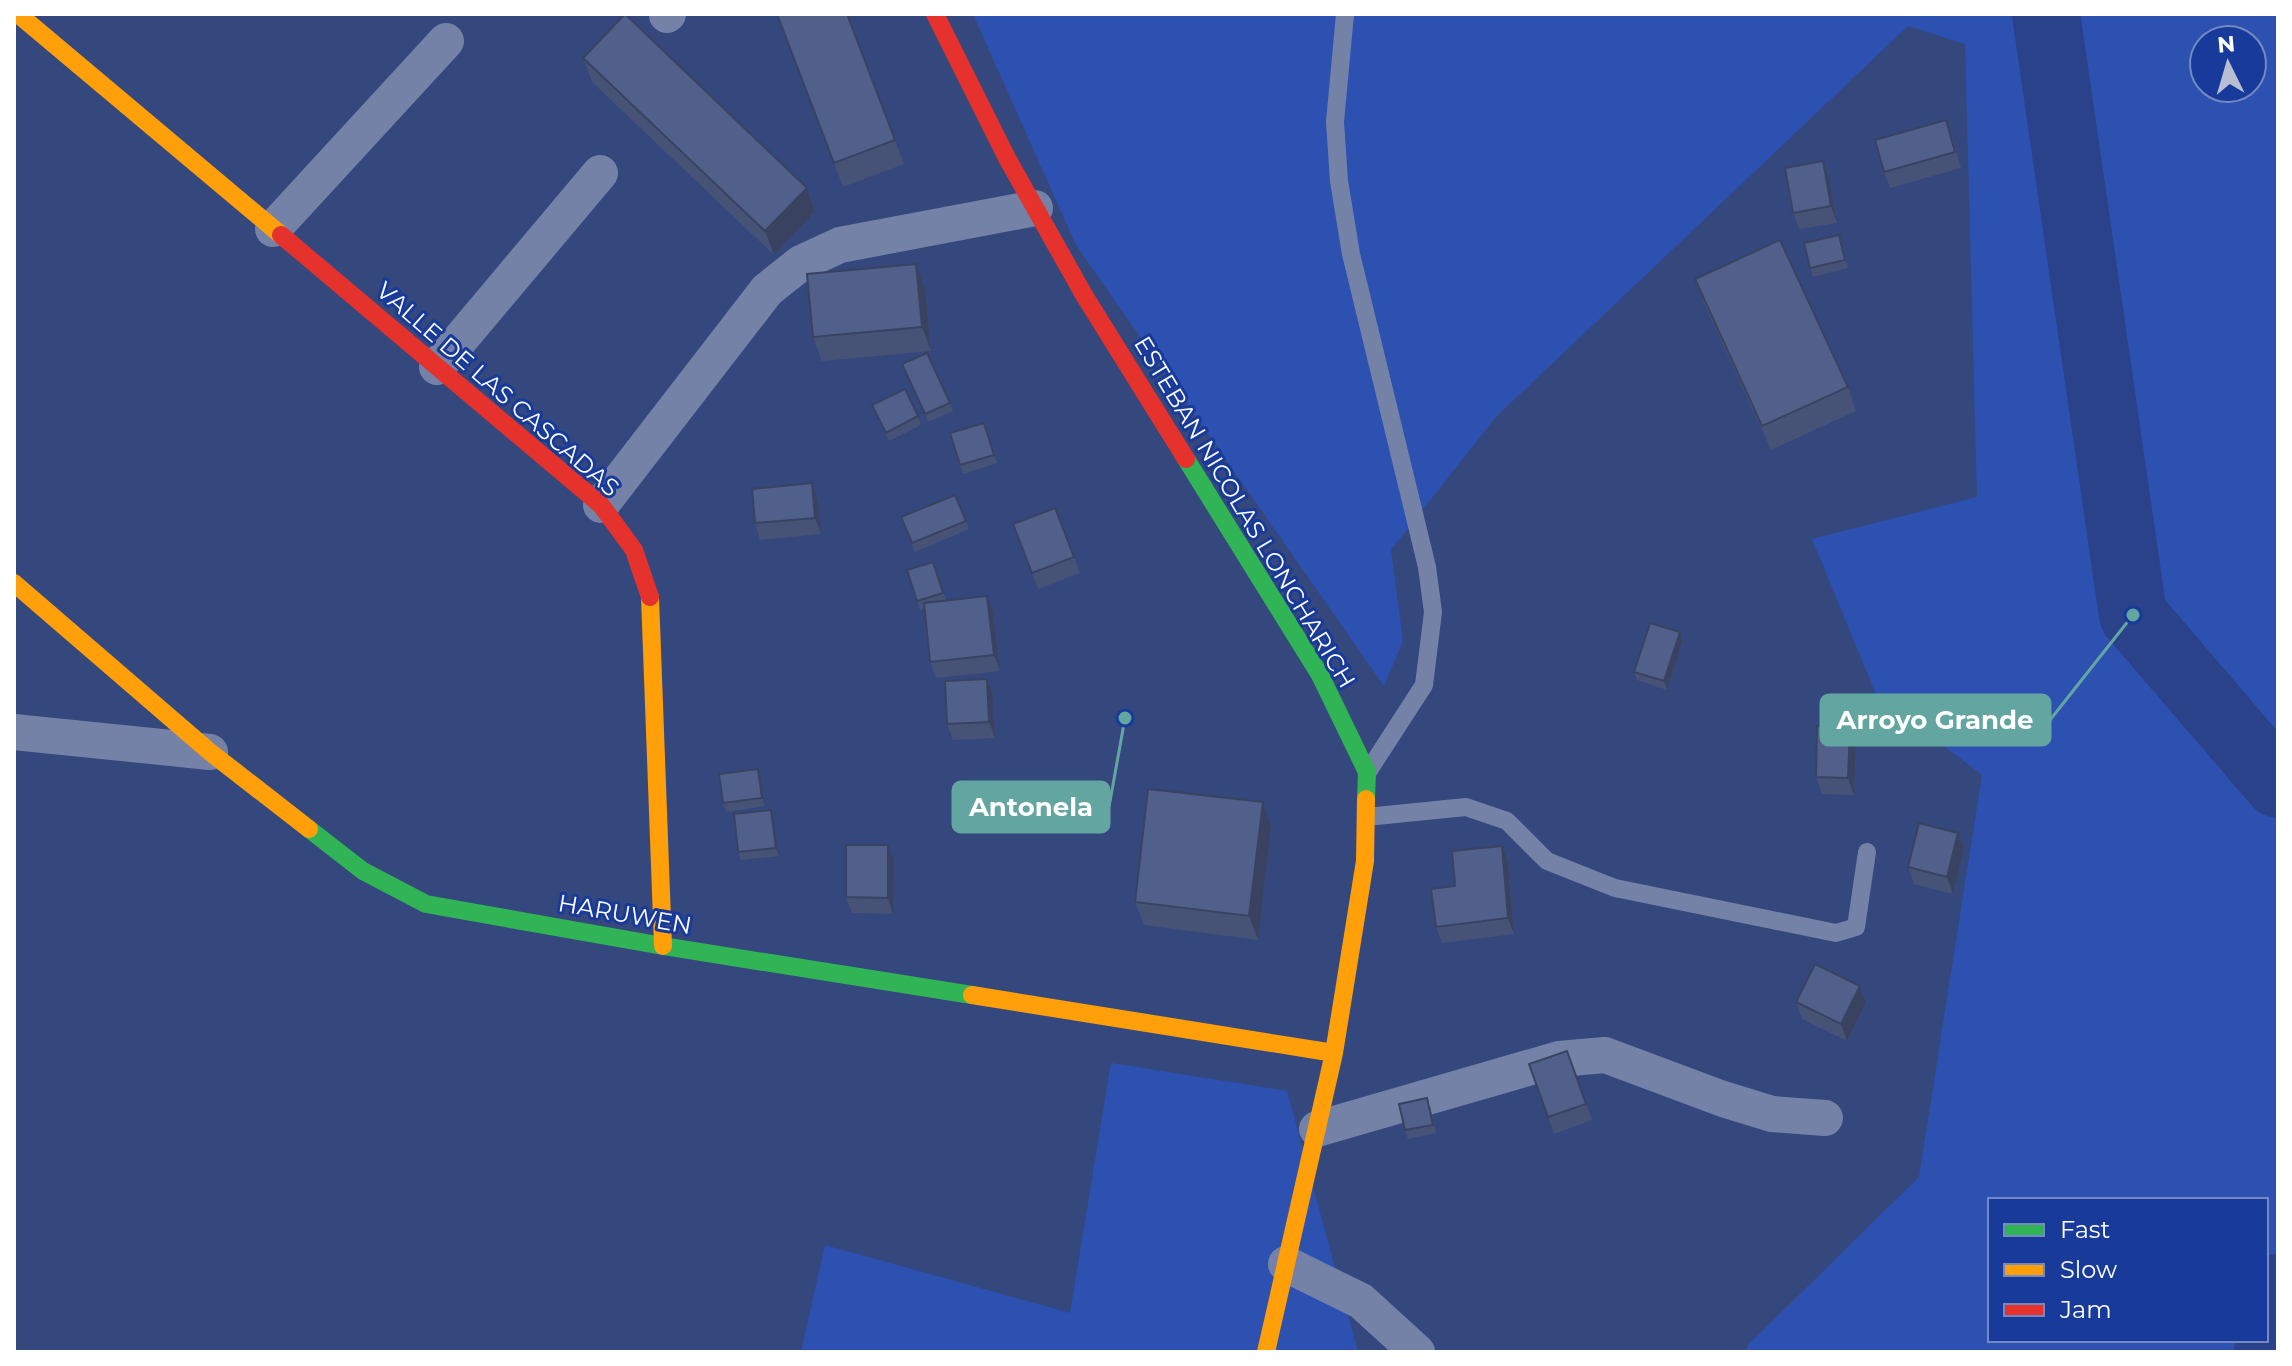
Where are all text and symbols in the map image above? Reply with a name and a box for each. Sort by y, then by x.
north arrow [2188,24,2268,104]
text: N [2216,30,2236,59]
street label: VALLE DE LAS CASCADAS [371,276,625,502]
street label: ESTEBAN NICOLAS LONCHARICH [1128,331,1362,693]
callout: Arroyo Grande [1821,695,2050,745]
text: Arroyo Grande [1836,704,2033,736]
callout: Antonela [953,782,1109,832]
text: Antonela [968,791,1093,823]
street label: HARUWEN [556,888,694,940]
legend [1988,1198,2268,1342]
text: Fast [2060,1215,2111,1244]
text: Slow [2060,1255,2117,1284]
text: Jam [2059,1295,2112,1324]

